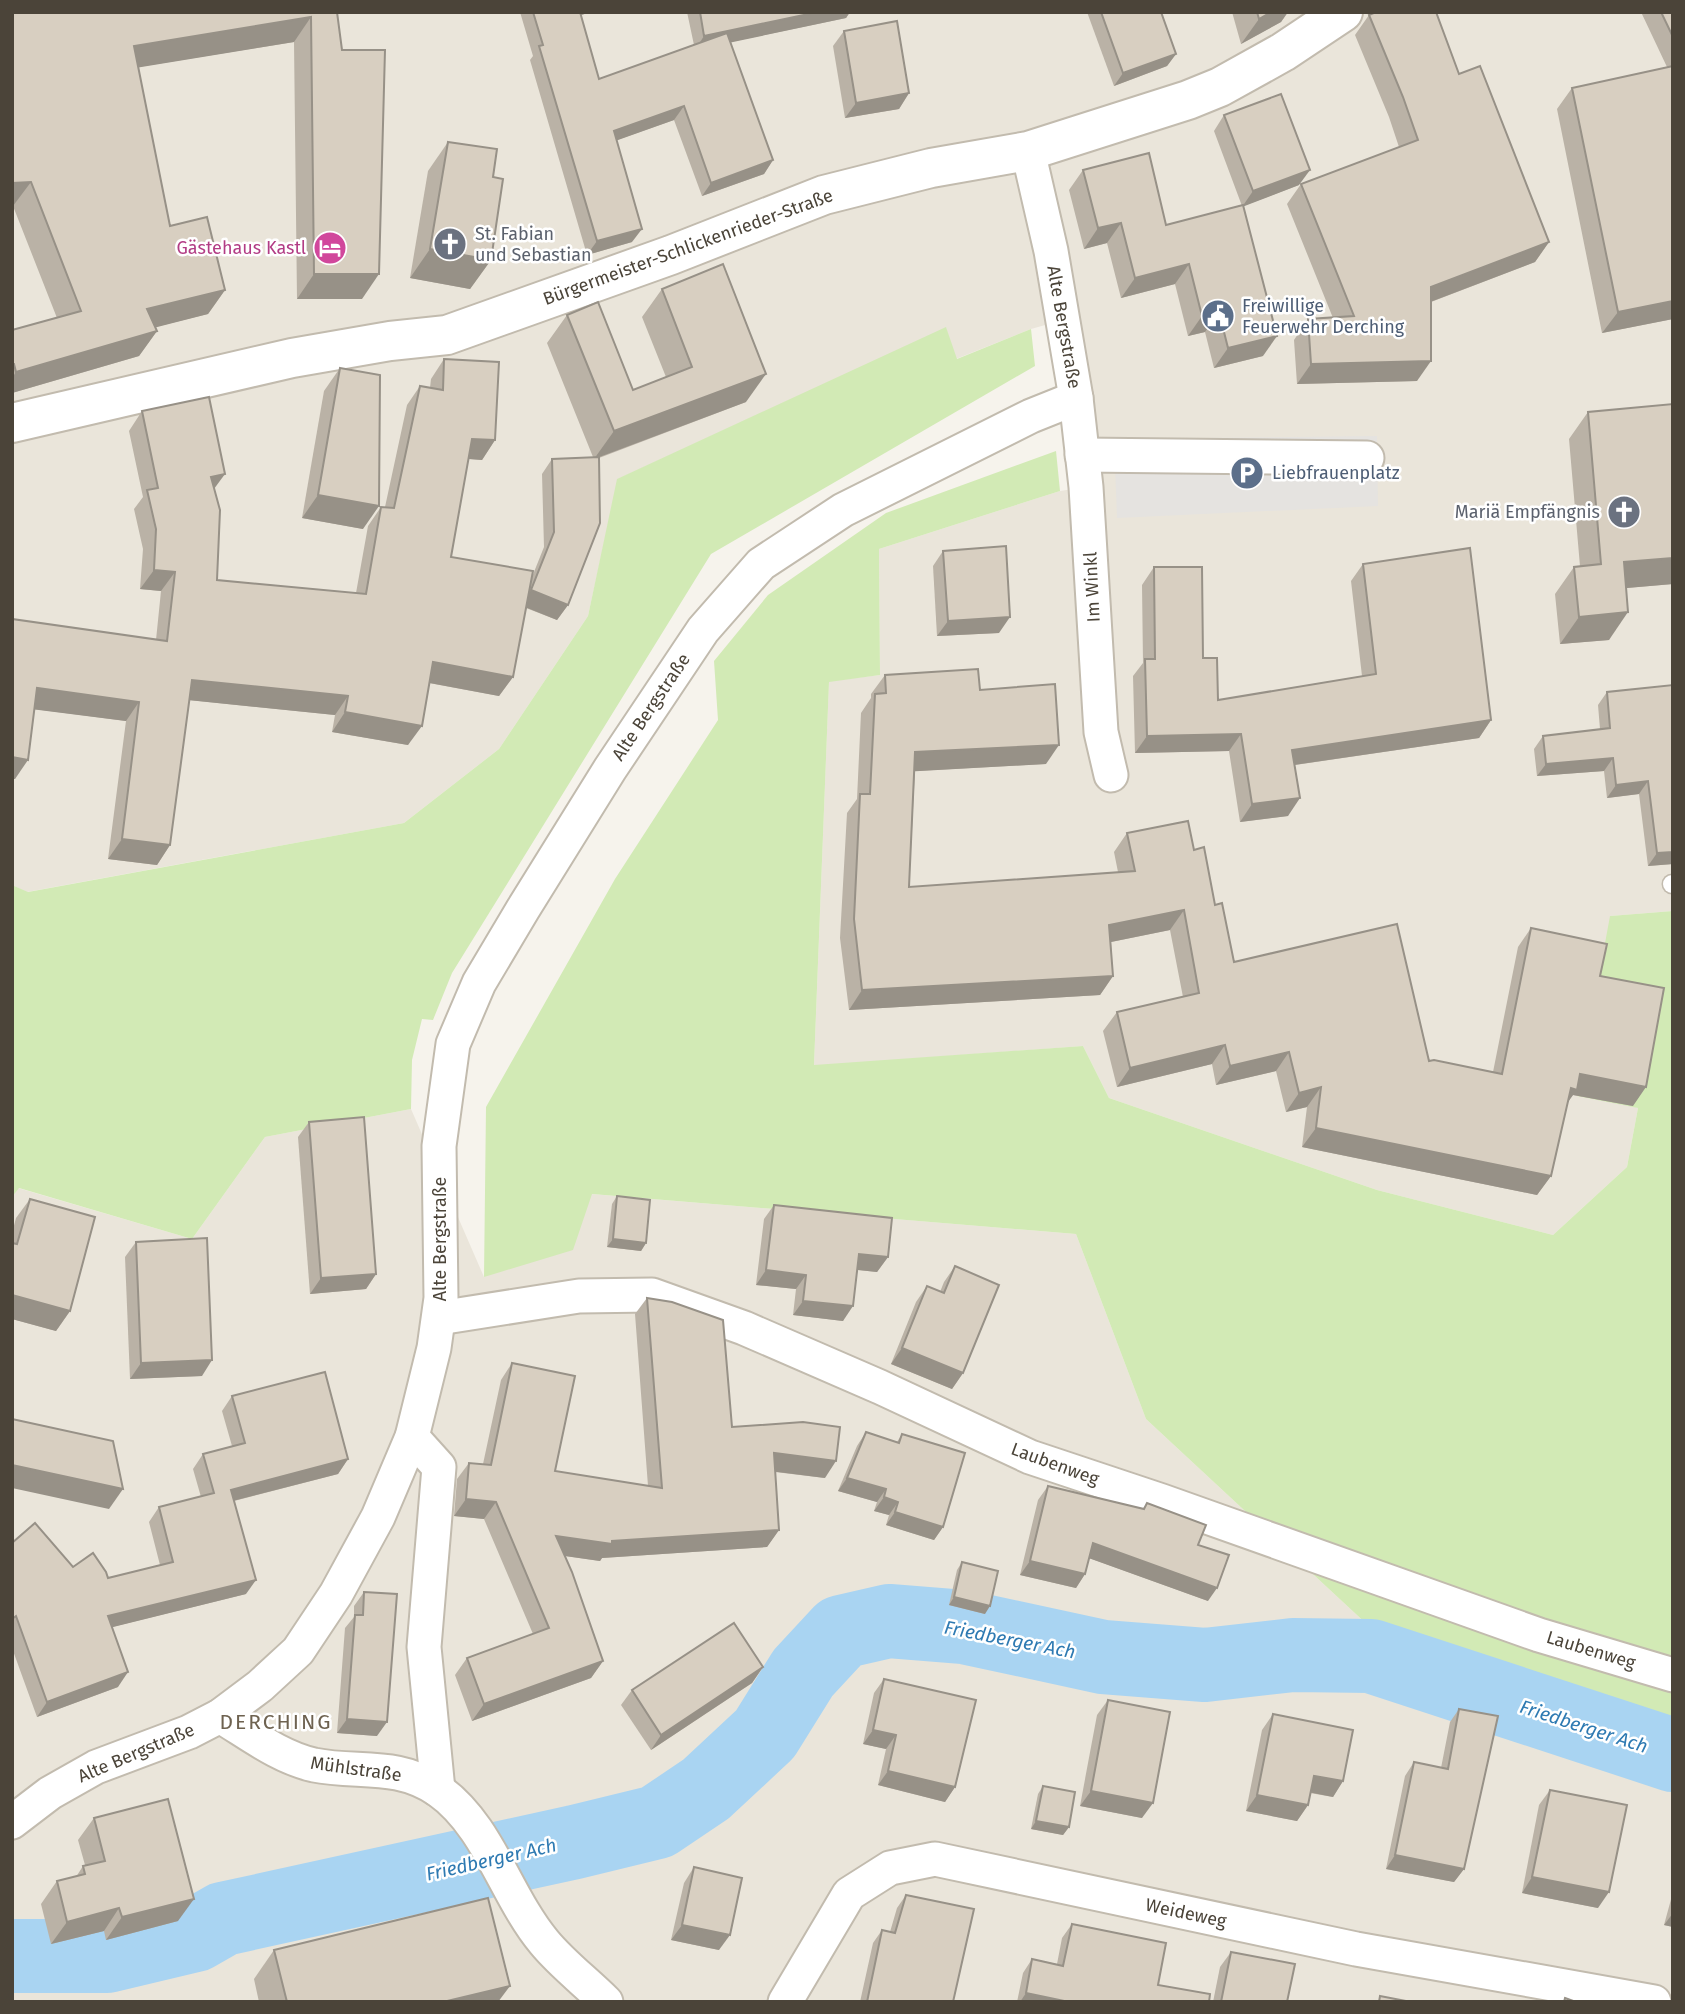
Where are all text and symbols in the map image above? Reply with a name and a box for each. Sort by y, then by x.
street label: Bürgermeister-Schlickenrieder-Straße [540,184,836,310]
place label: St. Fabian und Sebastian [475,223,592,266]
church icon: St. Fabian und Sebastian [431,225,469,263]
hotel icon: Gästehaus Kastl [311,229,349,267]
place label: Gästehaus Kastl [177,237,306,259]
street label: Alte Bergstraße [1042,264,1086,390]
place label: Freiwillige Feuerwehr Derching [1242,295,1405,338]
public building icon: Freiwillige Feuerwehr Derching [1199,297,1237,335]
parking icon: Liebfrauenplatz [1228,454,1266,492]
place label: Liebfrauenplatz [1272,462,1400,484]
church icon: Mariä Empfängnis [1605,493,1643,531]
place label: Mariä Empfängnis [1455,501,1600,523]
street label: Im Winkl [1079,551,1105,623]
street label: Alte Bergstraße [607,649,695,765]
street label: Alte Bergstraße [429,1177,451,1301]
street label: Laubenweg [1008,1438,1103,1490]
water label: Friedberger Ach [942,1615,1077,1663]
street label: Laubenweg [1544,1626,1639,1674]
water label: Friedberger Ach [1517,1695,1651,1758]
district label: DERCHING [219,1709,333,1735]
street label: Alte Bergstraße [74,1719,198,1787]
street label: Mühlstraße [309,1752,403,1786]
water label: Friedberger Ach [424,1833,559,1886]
street label: Weideweg [1143,1894,1229,1932]

